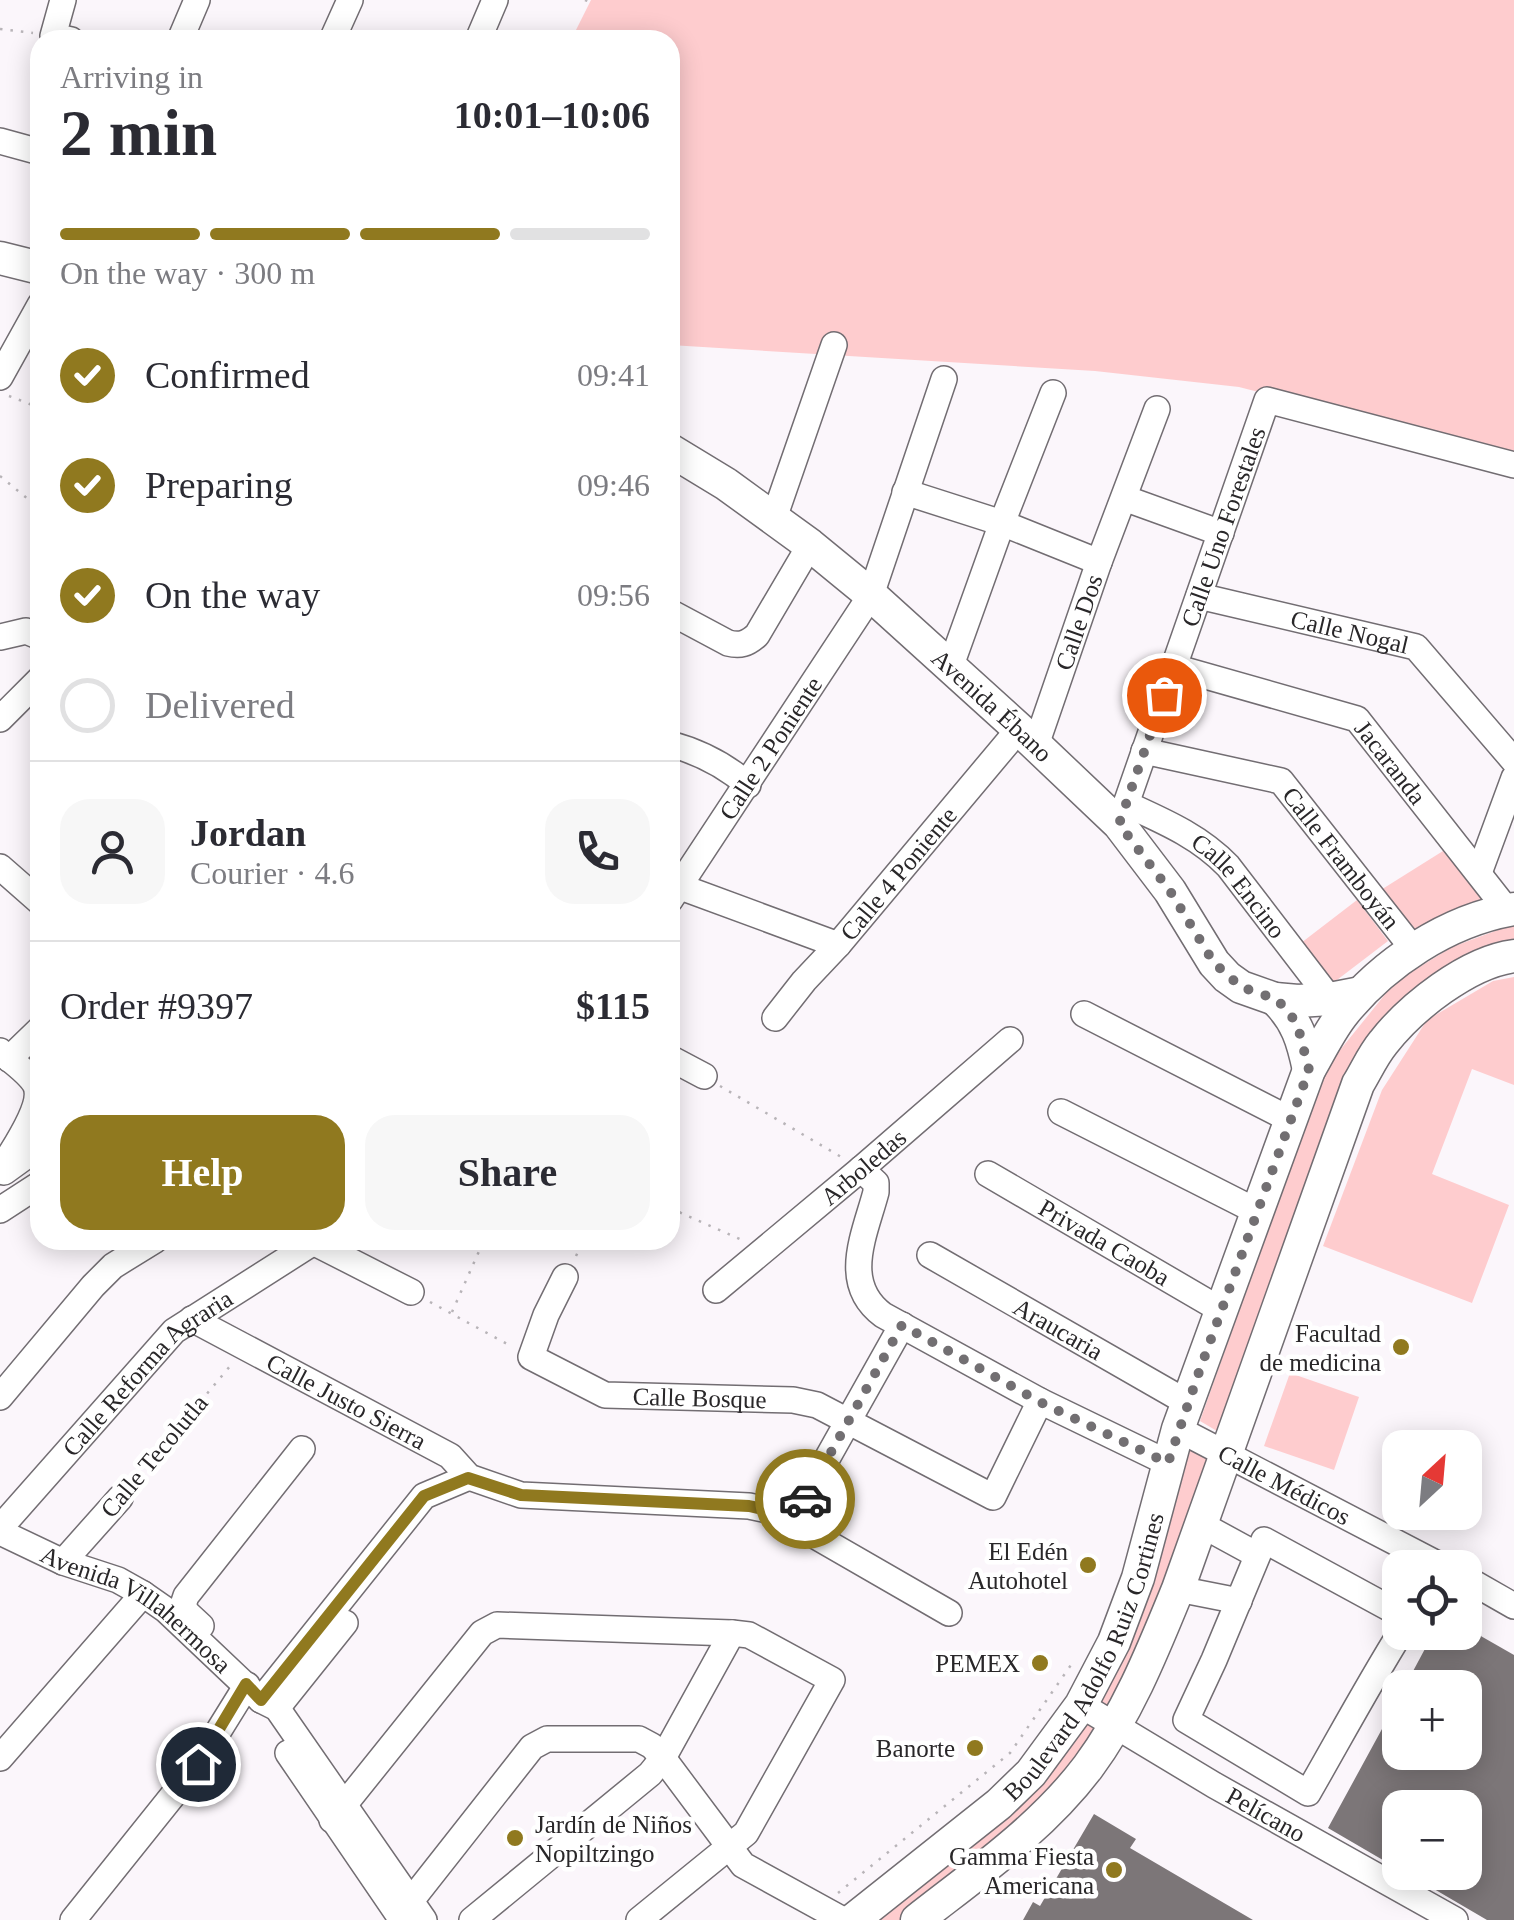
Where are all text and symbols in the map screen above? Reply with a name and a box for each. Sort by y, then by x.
text: Arriving in [60,59,203,95]
text: 10:01–10:06 [454,94,650,136]
text: 2 min [60,97,217,169]
text: On the way · 300 m [60,255,315,291]
icon: check [60,348,115,403]
text: Confirmed [145,354,310,396]
text: 09:41 [577,357,650,393]
street label: Calle Uno Forestales [1175,423,1270,630]
icon: check [60,458,115,513]
text: Preparing [145,464,293,506]
text: 09:46 [577,467,650,503]
icon: check [60,568,115,623]
street label: Calle Dos [1049,571,1107,673]
text: On the way [145,574,320,616]
text: 09:56 [577,577,650,613]
street label: Calle Nogal [1288,605,1412,658]
street label: Avenida Ébano [927,644,1058,767]
pin [1122,653,1207,738]
icon: bag [1137,668,1192,723]
street label: Calle 2 Poniente [713,672,827,824]
text: Delivered [145,684,295,726]
street label: Jacaranda [1350,715,1432,809]
street label: Calle Framboyán [1277,782,1406,935]
button: person [60,799,165,904]
button: phone [545,799,650,904]
street label: Calle 4 Poniente [835,801,961,945]
text: Jordan [190,812,306,854]
street label: Calle Encino [1187,828,1292,943]
text: Courier · 4.6 [190,855,354,891]
text: Order #9397 [60,985,253,1027]
text: $115 [576,985,650,1027]
button: Help [60,1115,345,1230]
button: Share [365,1115,650,1230]
street label: Arboledas [815,1123,911,1210]
street label: Privada Caoba [1034,1193,1175,1291]
street label: Calle Reforma Agraria [57,1284,237,1461]
street label: Araucaria [1009,1292,1108,1365]
place label: Facultad de medicina [1260,1320,1381,1376]
marker: Facultad de medicina [1390,1336,1412,1358]
street label: Calle Justo Sierra [262,1348,431,1454]
street label: Calle Bosque [632,1382,767,1413]
street label: Calle Tecolutla [95,1389,213,1523]
north arrow [1382,1430,1482,1530]
map controls [1382,1430,1482,1890]
street label: Calle Médicos [1214,1439,1355,1530]
courier [755,1449,855,1549]
icon: car [778,1472,833,1527]
street label: Boulevard Adolfo Ruiz Cortines [998,1509,1168,1806]
place label: El Edén Autohotel [968,1538,1068,1594]
street label: Avenida Villahermosa [37,1540,237,1678]
button: locate [1382,1550,1482,1650]
marker: El Edén Autohotel [1077,1554,1099,1576]
place label: PEMEX [935,1650,1020,1677]
marker: PEMEX [1029,1652,1051,1674]
button: + [1382,1670,1482,1770]
pin [156,1722,241,1807]
place label: Banorte [876,1735,955,1762]
icon: home [171,1737,226,1792]
marker: Banorte [964,1737,986,1759]
street label: Pelícano [1222,1781,1310,1847]
button: − [1382,1790,1482,1890]
place label: Jardín de Niños Nopiltzingo [535,1811,692,1867]
marker: Jardín de Niños Nopiltzingo [504,1827,526,1849]
place label: Gamma Fiesta Americana [949,1843,1094,1899]
marker: Gamma Fiesta Americana [1103,1859,1125,1881]

